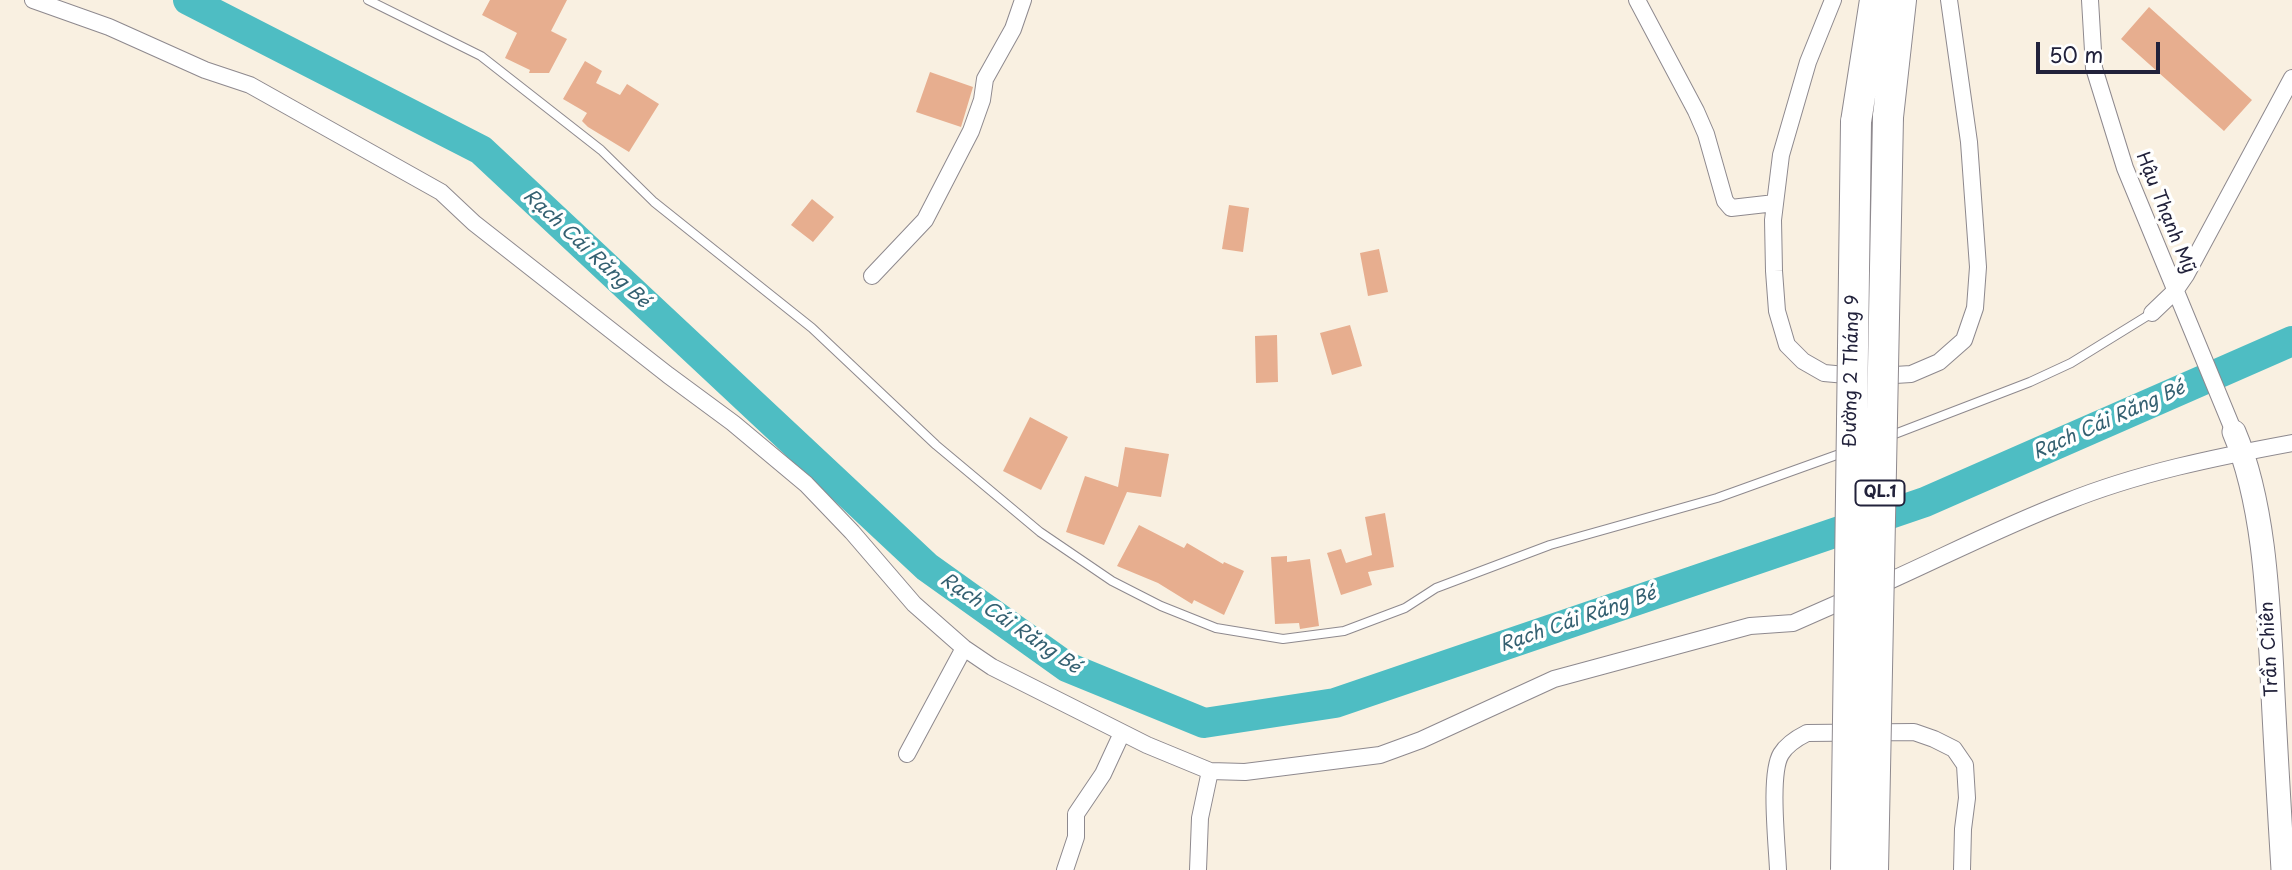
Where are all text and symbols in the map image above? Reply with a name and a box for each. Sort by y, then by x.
scale bar [2040,28,2164,72]
text: 50 m [2049,38,2103,70]
street label: Hậu Thạnh Mỹ [2131,149,2199,277]
water label: Rạch Cái Răng Bé [518,185,654,313]
street label: Đường 2 Tháng 9 [1840,295,1864,447]
water label: Rạch Cái Răng Bé [2030,377,2188,465]
road number: QL.1 [1856,480,1904,506]
water label: Rạch Cái Răng Bé [936,569,1084,679]
water label: Rạch Cái Răng Bé [1497,583,1659,657]
street label: Trần Chiên [2257,601,2283,697]

